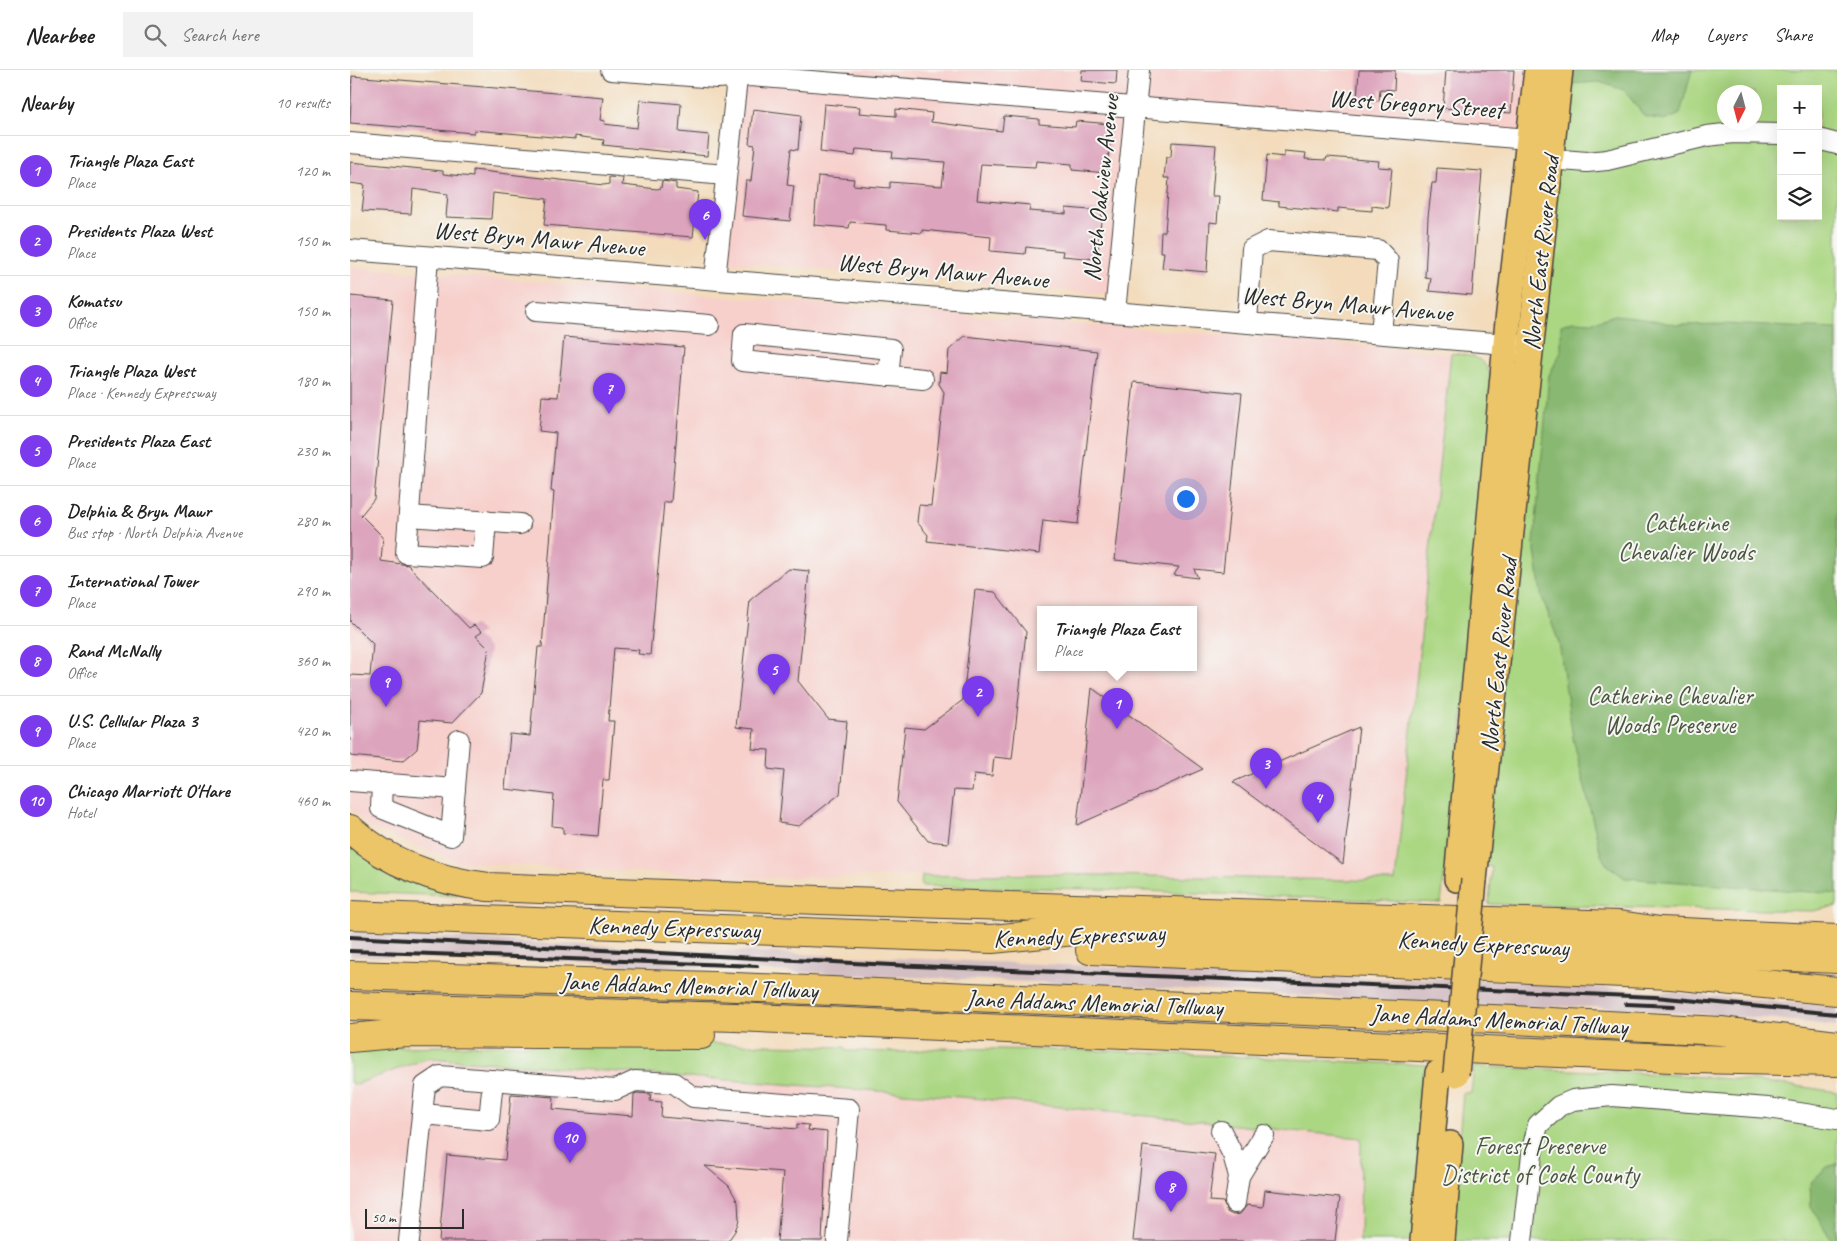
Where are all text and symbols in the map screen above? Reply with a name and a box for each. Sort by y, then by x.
search box [123,12,473,57]
text: Nearbee [25,20,93,50]
icon: search [141,21,169,49]
text: Search here [181,23,259,47]
text: Map [1651,24,1679,46]
text: Layers [1707,24,1746,46]
text: Share [1774,24,1812,46]
street label: West Gregory Street [1328,82,1508,126]
north arrow [1717,85,1762,130]
map controls [1777,85,1822,220]
button: + [1777,85,1822,130]
text: Nearby [20,90,73,116]
street label: North Oakview Avenue [1075,91,1127,283]
text: 10 results [276,93,330,113]
button: − [1777,130,1822,175]
text: Triangle Plaza East [67,149,193,173]
street label: North East River Road [1515,150,1568,352]
text: 1 [32,161,40,181]
text: 120 m [296,161,330,181]
text: Place [67,173,95,193]
button: layers [1777,175,1822,220]
pin: 6 [689,199,721,240]
street label: West Bryn Mawr Avenue [432,214,648,264]
text: Presidents Plaza West [67,219,212,243]
text: 2 [32,231,40,251]
text: 150 m [296,231,330,251]
text: Place [67,243,95,263]
street label: West Bryn Mawr Avenue [836,246,1052,296]
street label: West Bryn Mawr Avenue [1240,279,1456,329]
text: Komatsu [67,289,121,313]
text: 3 [32,301,40,321]
text: 150 m [296,301,330,321]
text: Office [67,313,96,333]
text: Triangle Plaza West [67,359,195,383]
text: 4 [32,371,40,391]
text: 180 m [296,371,330,391]
pin: 7 [593,373,625,414]
text: Place · Kennedy Expressway [67,383,216,403]
text: Presidents Plaza East [67,429,210,453]
text: 5 [33,441,39,461]
text: 230 m [296,441,330,461]
text: Place [67,453,95,473]
your location [1173,486,1199,512]
text: Delphia & Bryn Mawr [67,499,211,523]
park label: Catherine Chevalier Woods [1618,507,1756,568]
text: 6 [32,511,40,531]
text: 280 m [296,511,330,531]
text: Bus stop · North Delphia Avenue [67,523,242,543]
street label: North East River Road [1473,552,1526,754]
text: International Tower [67,569,198,593]
text: 7 [32,581,40,601]
text: 290 m [296,581,330,601]
text: Place [67,593,95,613]
popup [1037,606,1197,671]
text: Triangle Plaza East [1054,617,1180,641]
text: Rand McNally [67,639,160,663]
text: Place [1054,641,1082,661]
text: 8 [32,651,40,671]
text: 360 m [296,651,330,671]
pin: 5 [758,654,790,695]
text: Office [67,663,96,683]
pin: 9 [370,666,402,707]
pin: 2 [962,676,994,717]
park label: Catherine Chevalier Woods Preserve [1587,680,1755,741]
pin: 1 [1101,688,1133,729]
text: U.S. Cellular Plaza 3 [67,709,198,733]
text: 9 [32,721,40,741]
text: 420 m [296,721,330,741]
text: Place [67,733,95,753]
pin: 3 [1250,748,1282,789]
text: Chicago Marriott O'Hare [67,779,230,803]
pin: 4 [1302,782,1334,823]
text: 10 [29,791,43,811]
text: 460 m [296,791,330,811]
text: Hotel [67,803,95,823]
street label: Kennedy Expressway [588,909,762,947]
street label: Kennedy Expressway [993,917,1167,955]
street label: Kennedy Expressway [1397,924,1571,965]
street label: Jane Addams Memorial Tollway [559,965,820,1007]
street label: Jane Addams Memorial Tollway [964,982,1225,1024]
street label: Jane Addams Memorial Tollway [1369,997,1631,1043]
pin: 10 [554,1122,586,1163]
park label: Forest Preserve District of Cook County [1441,1130,1642,1191]
pin: 8 [1155,1171,1187,1212]
scale bar [365,1206,464,1229]
text: 50 m [372,1209,396,1226]

